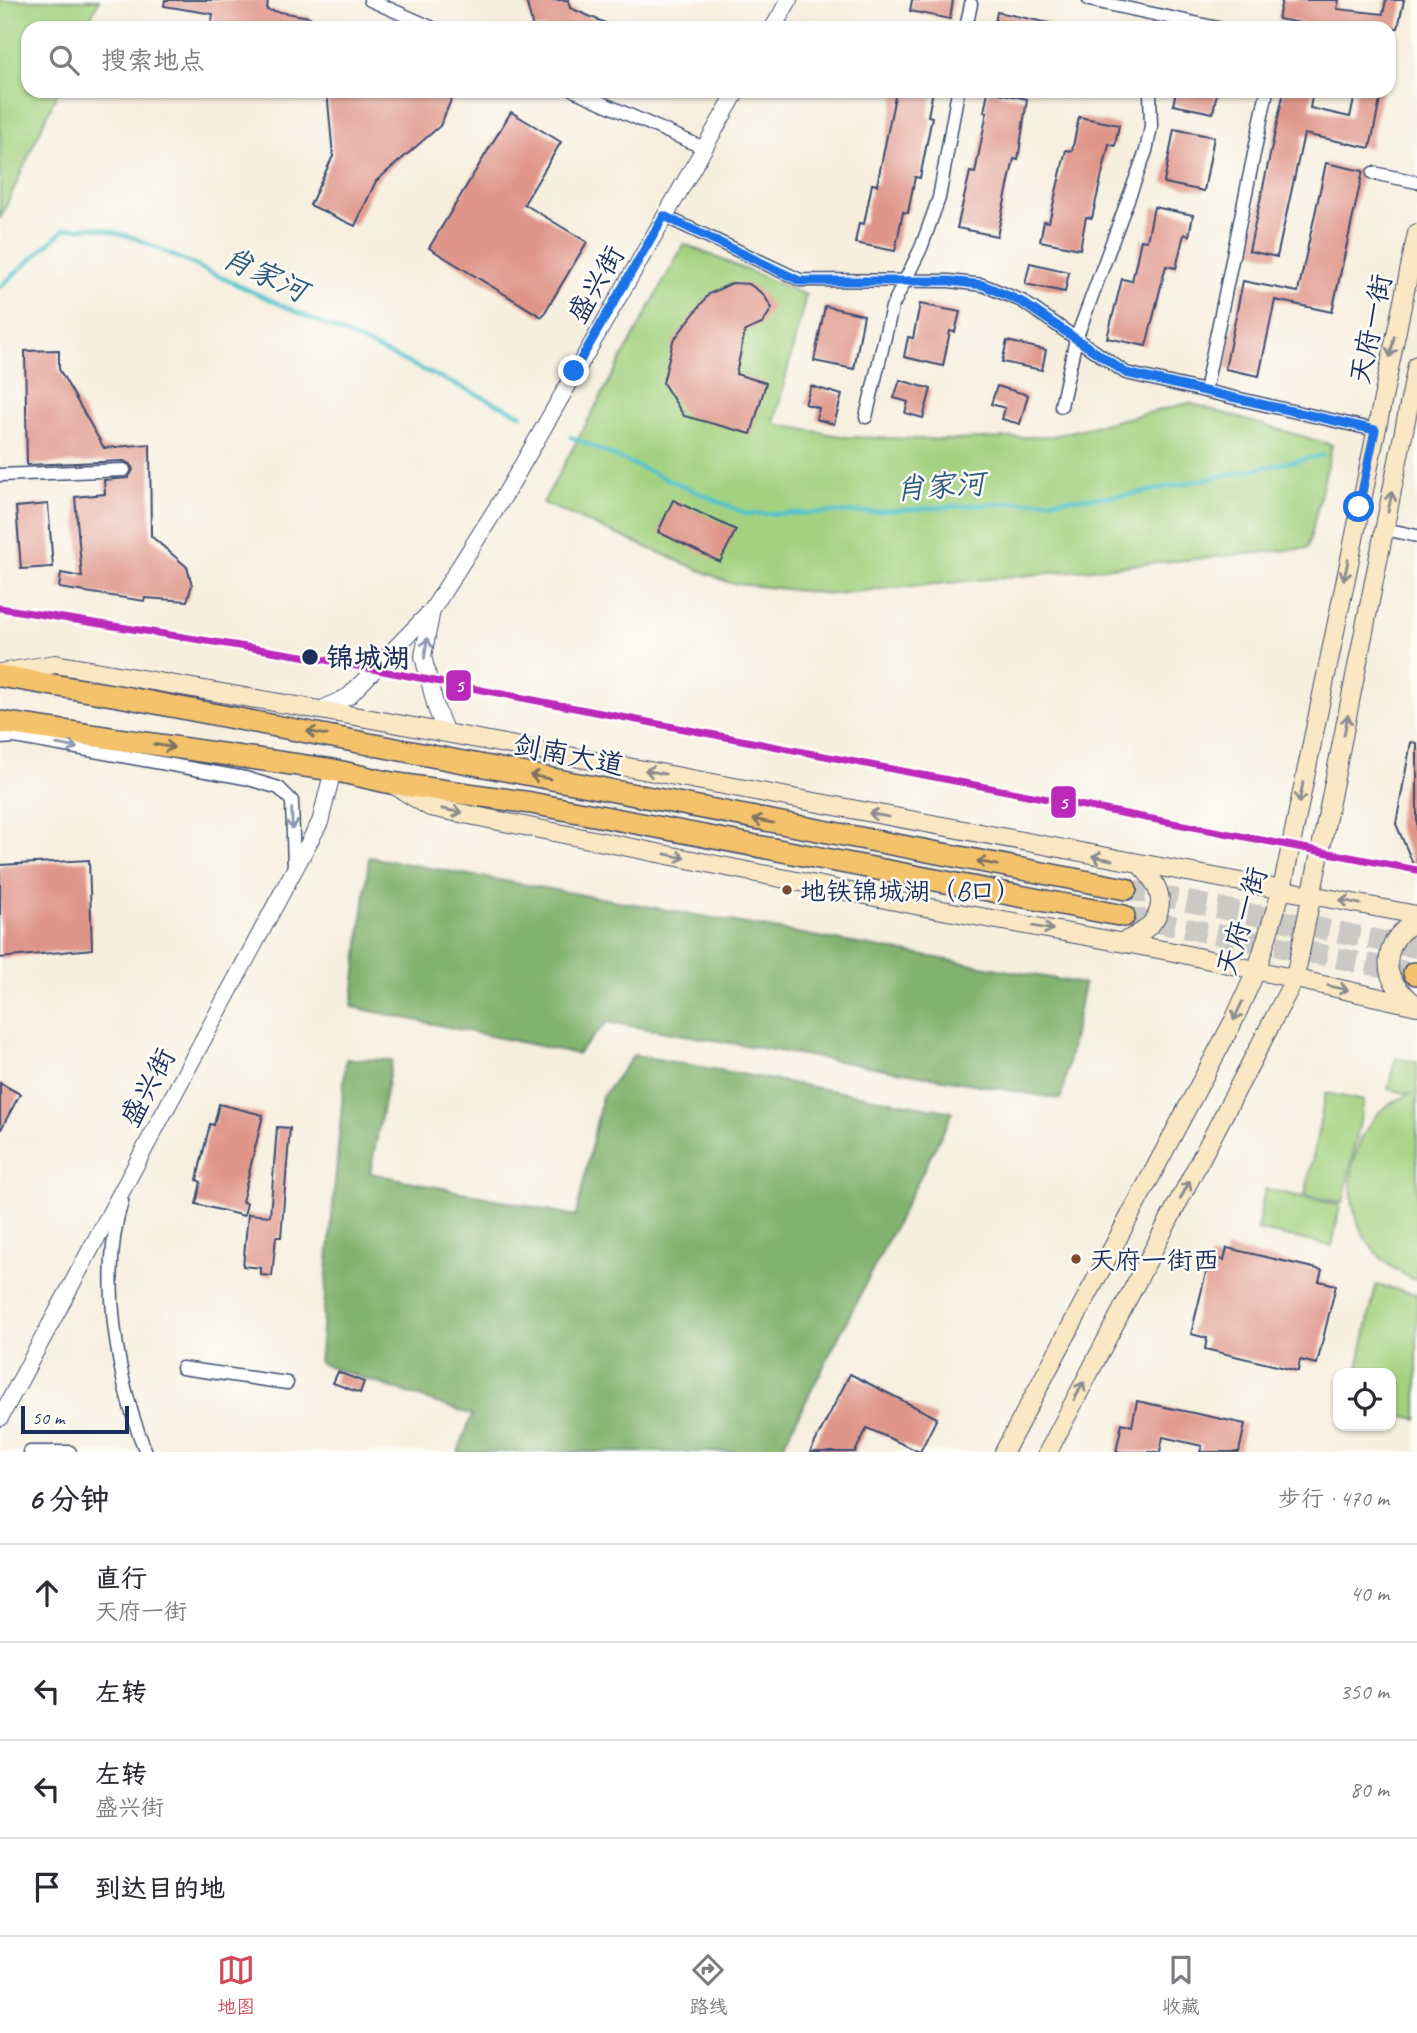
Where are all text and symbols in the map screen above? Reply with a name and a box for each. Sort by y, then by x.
search box [21,21,1396,98]
icon: search [45,41,83,79]
text: 搜索地点 [101,44,205,77]
water label: 肖家河 [216,238,318,312]
street label: 盛兴街 [559,239,632,329]
street label: 天府一街 [1342,271,1399,388]
one-way arrow [1385,335,1399,358]
route end [558,355,589,386]
water label: 肖家河 [894,464,991,508]
route start [1343,491,1374,522]
one-way arrow [1384,491,1397,514]
one-way arrow [1338,558,1352,581]
one-way arrow [420,637,433,660]
place label: 锦城湖 [326,640,410,675]
marker: 锦城湖 [300,647,320,667]
line badge: 5 [445,669,472,702]
text: 5 [455,674,465,698]
one-way arrow [1340,714,1353,737]
one-way arrow [306,726,329,739]
street label: 剑南大道 [511,727,627,782]
one-way arrow [55,740,78,753]
one-way arrow [152,740,175,753]
one-way arrow [644,765,667,779]
one-way arrow [529,769,552,783]
one-way arrow [1293,781,1307,804]
line badge: 5 [1050,785,1077,819]
text: 5 [1059,791,1069,815]
one-way arrow [440,805,463,818]
one-way arrow [286,807,299,830]
one-way arrow [868,808,891,822]
one-way arrow [752,814,775,827]
one-way arrow [663,849,686,863]
one-way arrow [1091,851,1114,864]
one-way arrow [976,856,999,869]
street label: 天府一街 [1208,862,1275,980]
place label: 地铁锦城湖（B口） [800,875,1022,908]
marker: 地铁锦城湖（B口） [780,883,794,897]
one-way arrow [1339,894,1362,908]
one-way arrow [1031,922,1053,935]
one-way arrow [1326,982,1348,995]
one-way arrow [1231,1000,1244,1021]
street label: 盛兴街 [112,1042,183,1133]
one-way arrow [1178,1180,1192,1201]
place label: 天府一街西 [1089,1244,1219,1277]
marker: 天府一街西 [1069,1252,1083,1266]
map controls [1333,1368,1396,1431]
button: locate [1333,1368,1396,1431]
one-way arrow [1073,1382,1087,1402]
scale bar [21,1403,130,1435]
text: 50 m [32,1406,64,1430]
text: 6 分钟 [28,1480,109,1518]
text: 步行 · 470 m [1278,1484,1389,1513]
text: 直行 [95,1562,147,1595]
icon: ahead [28,1574,66,1612]
text: 40 m [1350,1579,1389,1608]
text: 天府一街 [95,1597,187,1626]
icon: left [28,1672,66,1710]
text: 左转 [95,1676,147,1709]
text: 350 m [1340,1677,1389,1706]
text: 左转 [95,1758,147,1791]
icon: left [28,1770,66,1808]
text: 80 m [1350,1775,1389,1804]
text: 盛兴街 [95,1793,164,1822]
icon: arrive [28,1868,66,1906]
text: 到达目的地 [95,1872,225,1905]
tab: 地图 [217,1951,255,2019]
tab: 路线 [689,1951,728,2019]
tab: 收藏 [1162,1951,1200,2019]

